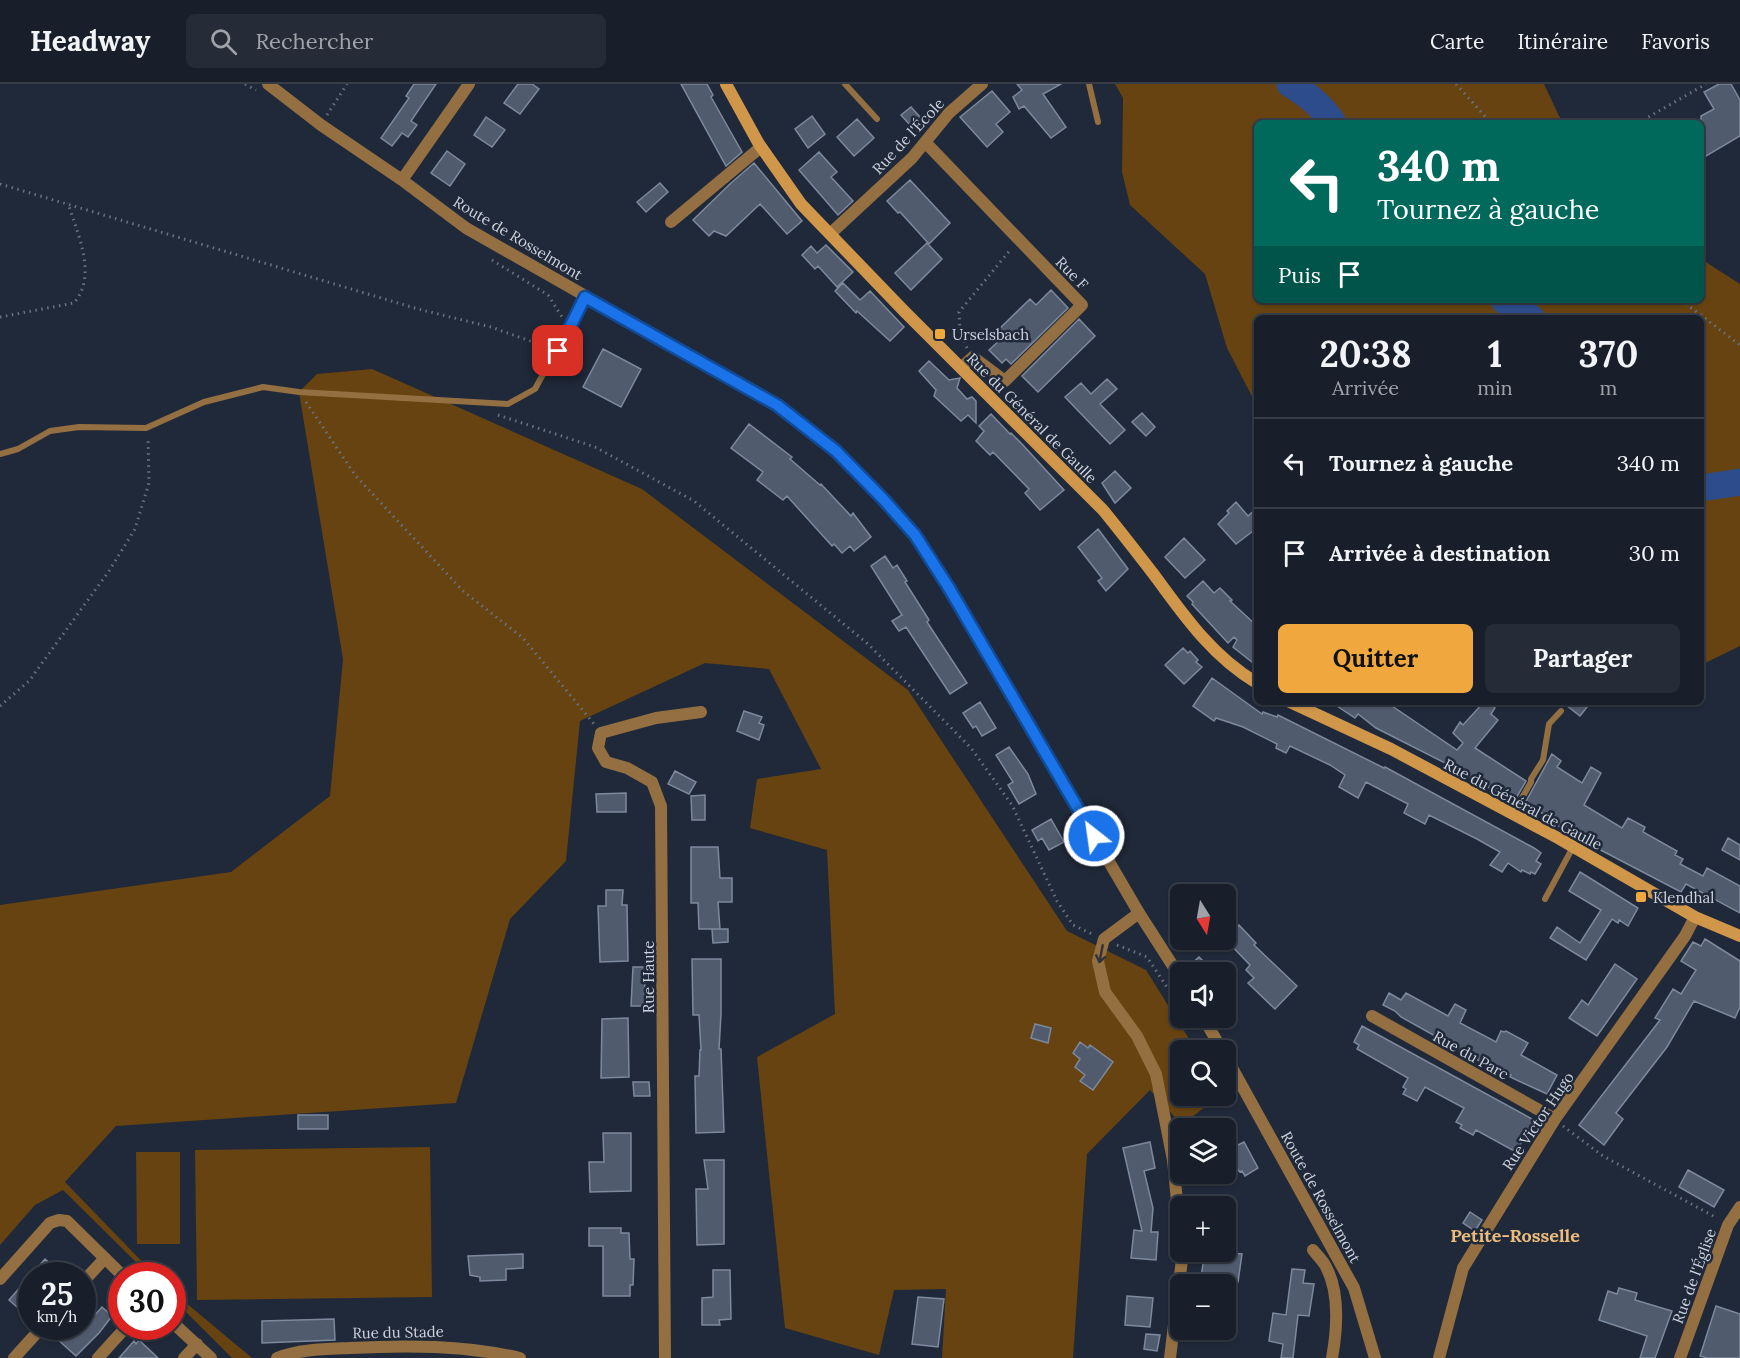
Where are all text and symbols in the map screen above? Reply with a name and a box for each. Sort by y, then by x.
search box [186,14,606,68]
text: Headway [30,23,150,59]
icon: search [207,25,240,58]
text: Rechercher [255,27,373,55]
text: Carte [1430,28,1484,55]
text: Itinéraire [1517,28,1608,55]
text: Favoris [1641,28,1710,55]
street label: Rue de l'École [868,94,948,178]
text: 340 m [1377,139,1500,193]
icon: left [1278,144,1356,222]
street label: Route de Rosselmont [450,192,586,284]
text: Tournez à gauche [1377,192,1600,226]
street label: Rue F [1052,252,1092,294]
icon: arrive [1333,258,1366,291]
text: Puis [1278,261,1321,289]
pin [532,325,583,376]
place label: Urselsbach [952,325,1029,344]
marker: Urselsbach [933,327,947,341]
text: 20:38 [1320,331,1411,377]
text: 1 [1488,331,1502,377]
text: 370 [1578,331,1638,377]
icon: arrive [541,334,574,367]
street label: Rue du Général de Gaulle [963,349,1101,487]
text: Arrivée [1332,375,1399,400]
text: min [1477,375,1513,400]
text: m [1599,375,1617,400]
icon: left [1278,447,1311,480]
text: Tournez à gauche [1329,449,1513,477]
text: 340 m [1617,449,1680,477]
icon: arrive [1278,537,1311,570]
text: Arrivée à destination [1329,539,1550,567]
text: 30 m [1629,539,1680,567]
button: Quitter [1278,624,1473,693]
button: Partager [1485,624,1680,693]
street label: Rue du Général de Gaulle [1441,754,1605,854]
position arrow [1062,804,1126,868]
north arrow [1170,884,1236,950]
map controls [1170,884,1236,1340]
place label: Klendhal [1653,888,1714,907]
marker: Klendhal [1634,890,1648,904]
street label: Rue Haute [639,941,658,1013]
one-way arrow [1095,944,1106,963]
button: sound [1170,962,1236,1028]
street label: Rue du Parc [1430,1026,1512,1084]
button: search [1170,1040,1236,1106]
street label: Rue Victor Hugo [1498,1068,1578,1174]
button: layers [1170,1118,1236,1184]
street label: Route de Rosselmont [1277,1128,1365,1266]
button: + [1170,1196,1236,1262]
district label: Petite-Rosselle [1450,1224,1580,1247]
street label: Rue de l'Église [1668,1226,1720,1326]
speed limit sign: 30 [108,1262,186,1340]
button: − [1170,1274,1236,1340]
text: 25 [41,1275,73,1313]
text: km/h [37,1307,77,1326]
street label: Rue du Stade [352,1322,444,1342]

